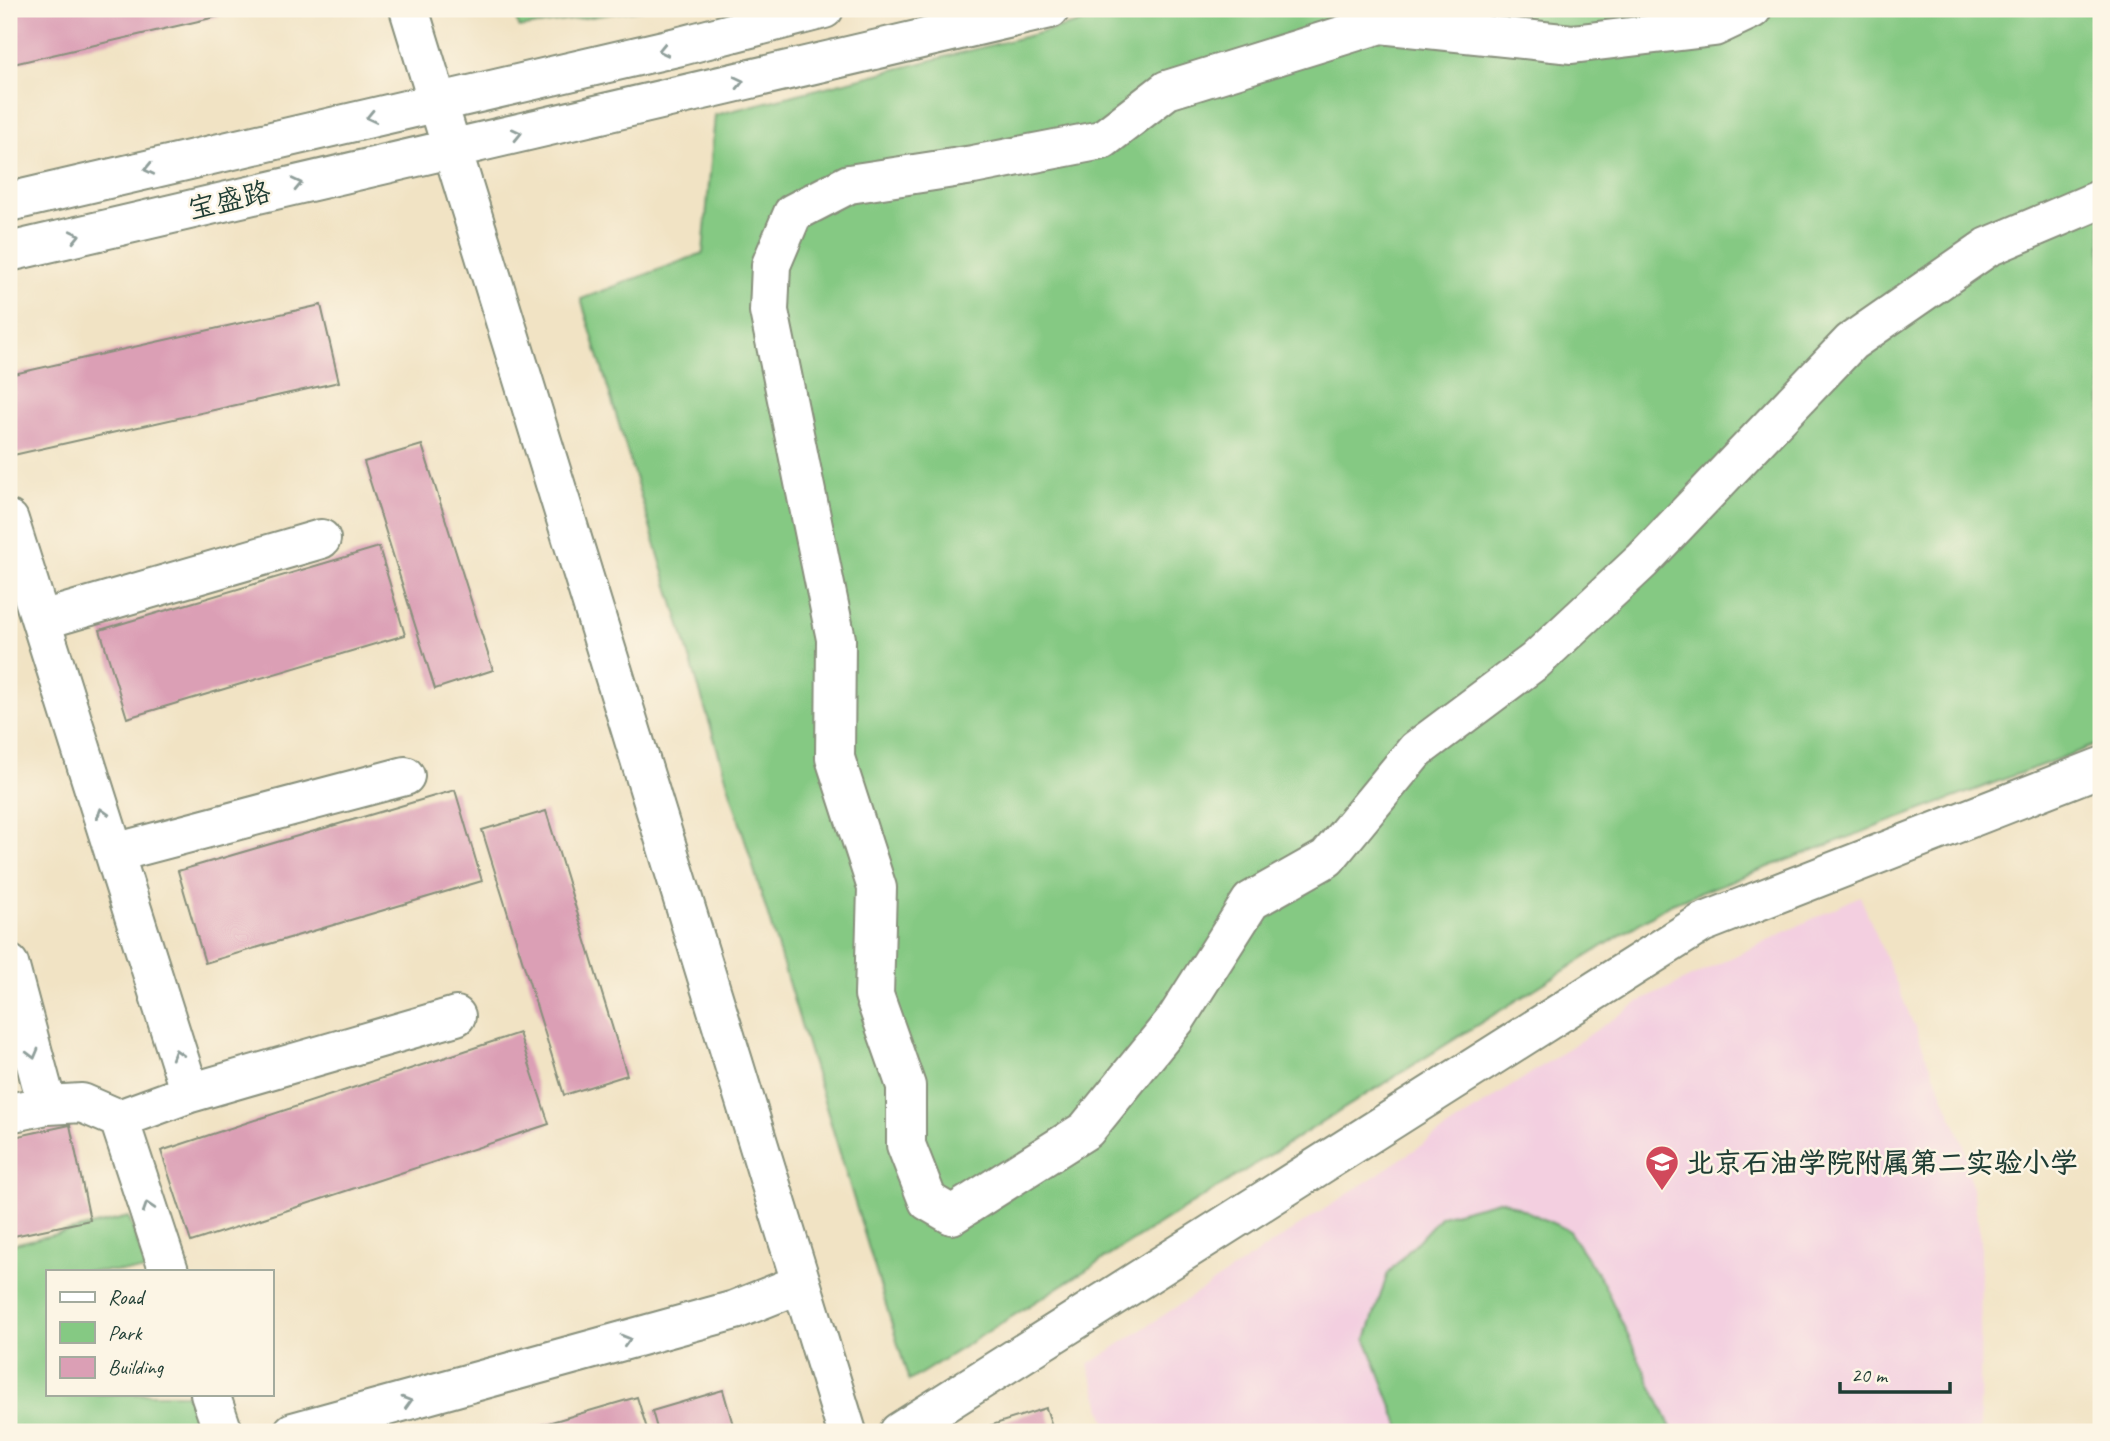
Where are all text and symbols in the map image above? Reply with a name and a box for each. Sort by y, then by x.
one-way arrow [657,42,669,56]
one-way arrow [733,76,745,91]
one-way arrow [365,108,377,123]
one-way arrow [511,128,523,142]
one-way arrow [143,161,155,175]
street label: 宝盛路 [184,173,274,227]
one-way arrow [291,178,303,192]
one-way arrow [69,230,81,244]
one-way arrow [96,807,110,820]
one-way arrow [25,1048,39,1060]
one-way arrow [171,1048,186,1060]
school or university icon: 北京石油学院附属第二实验小学 [1643,1143,1681,1192]
place label: 北京石油学院附属第二实验小学 [1686,1145,2078,1180]
one-way arrow [142,1201,156,1213]
legend [46,1270,273,1396]
text: Road [108,1284,147,1310]
text: Park [108,1320,143,1346]
one-way arrow [619,1334,631,1349]
scale bar [1840,1350,1951,1394]
text: Building [108,1354,165,1380]
text: 20 m [1851,1362,1889,1388]
one-way arrow [400,1396,412,1410]

